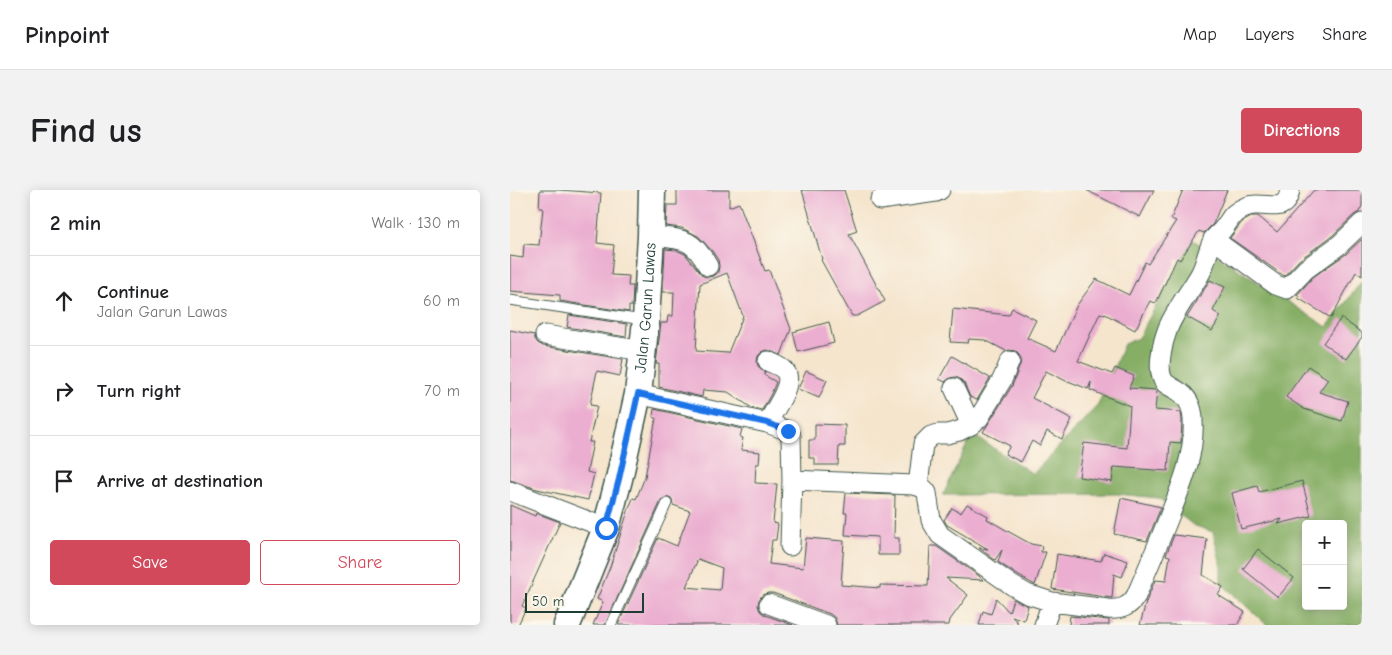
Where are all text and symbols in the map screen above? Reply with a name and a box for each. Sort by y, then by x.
text: Pinpoint [25,21,109,49]
text: Map [1183,24,1217,45]
text: Layers [1245,24,1294,45]
text: Share [1322,24,1367,45]
button: Directions [1241,108,1362,153]
text: Find us [30,110,142,151]
text: 2 min [50,211,101,235]
text: Walk · 130 m [371,214,460,232]
street label: Jalan Garun Lawas [631,242,660,374]
text: Continue [97,281,169,303]
icon: ahead [50,287,78,315]
text: 60 m [423,292,460,310]
text: Jalan Garun Lawas [97,303,227,321]
icon: right [50,377,78,405]
text: Turn right [97,380,181,402]
text: 70 m [424,382,460,400]
route end [777,420,800,443]
icon: arrive [50,467,78,495]
text: Arrive at destination [97,470,263,492]
route start [595,517,618,540]
map controls [1302,520,1347,610]
button: + [1302,520,1347,565]
button: Save [50,540,250,585]
button: Share [260,540,460,585]
button: − [1302,565,1347,610]
scale bar [525,590,644,613]
text: 50 m [532,593,564,610]

